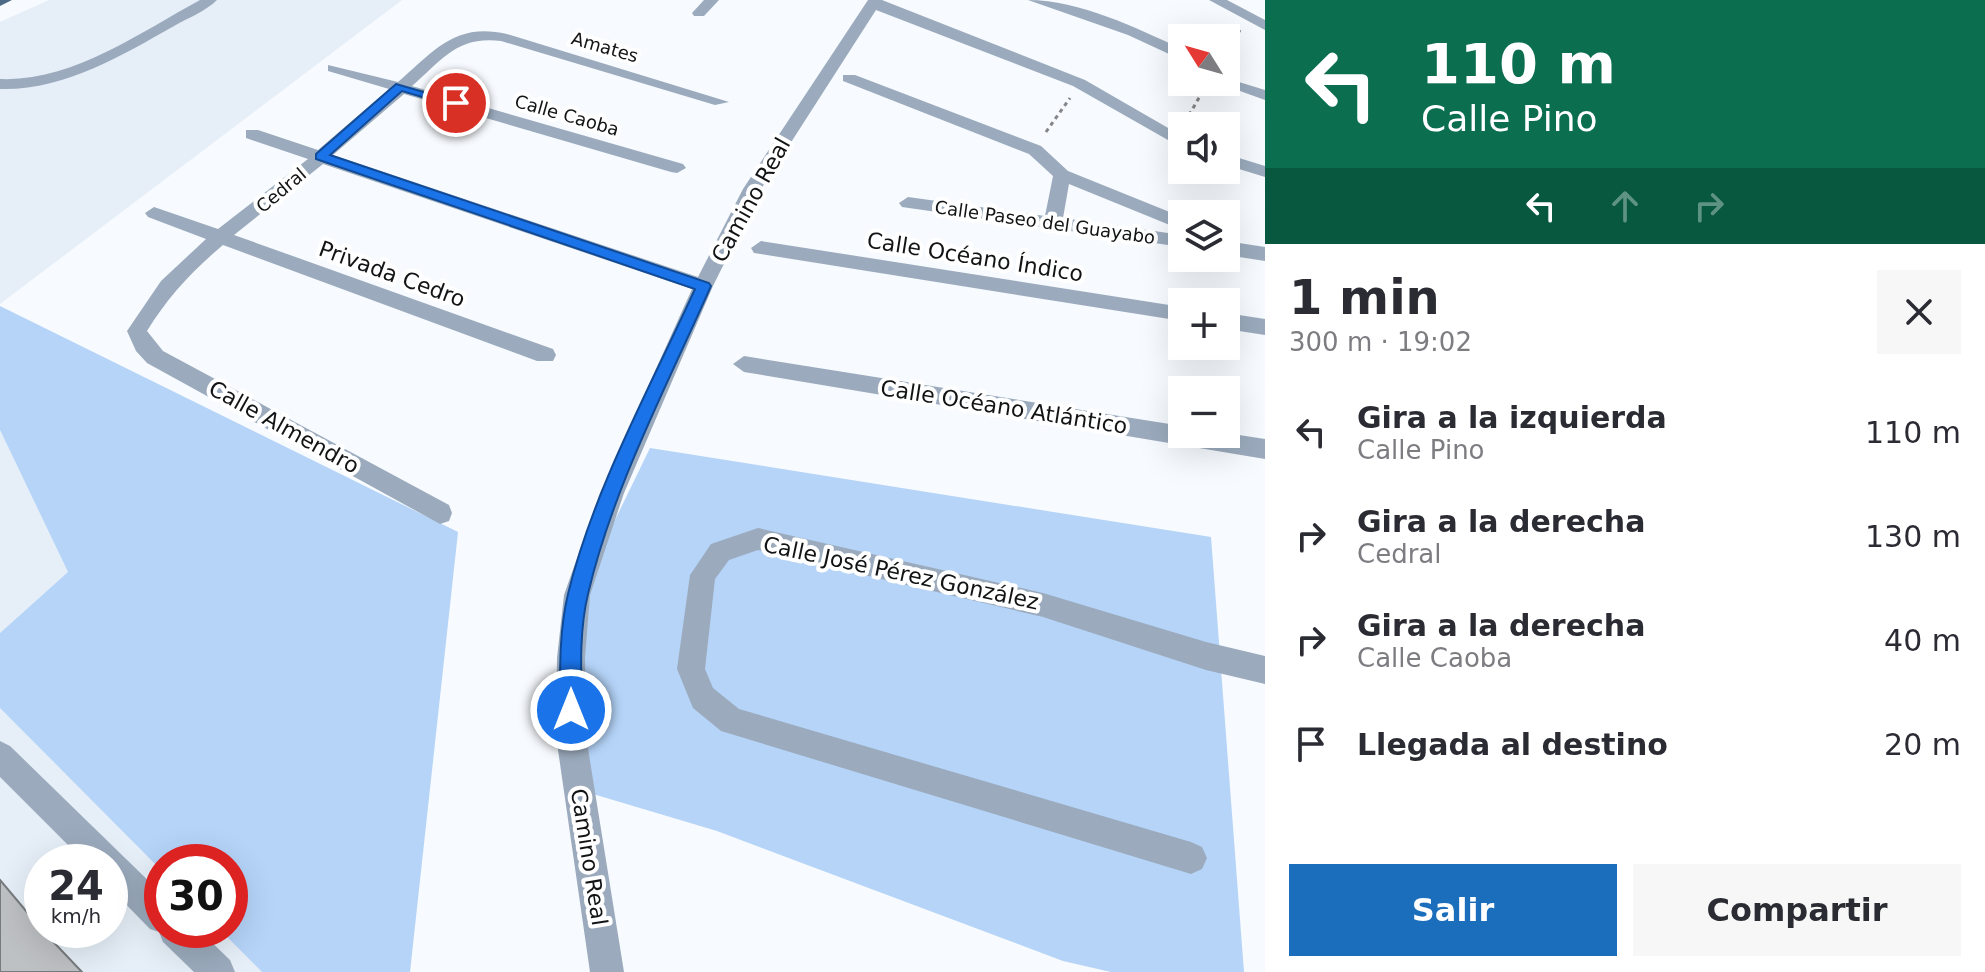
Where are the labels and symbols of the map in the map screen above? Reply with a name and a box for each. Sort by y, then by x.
north arrow [1168,24,1240,96]
street label: Amates [569,27,641,67]
pin [422,69,490,137]
street label: Calle Caoba [512,90,622,140]
street label: Camino Real [707,133,795,267]
street label: Cedral [252,163,310,217]
street label: Calle Paseo del Guayabo [933,196,1157,248]
street label: Calle Océano Índico [865,228,1085,286]
street label: Privada Cedro [315,236,469,312]
street label: Calle Almendro [205,375,363,479]
street label: Calle Océano Atlántico [879,375,1129,439]
street label: Calle José Pérez González [761,532,1041,614]
position arrow [529,668,613,752]
street label: Camino Real [566,787,612,927]
speed limit sign: 30 [144,844,248,948]

